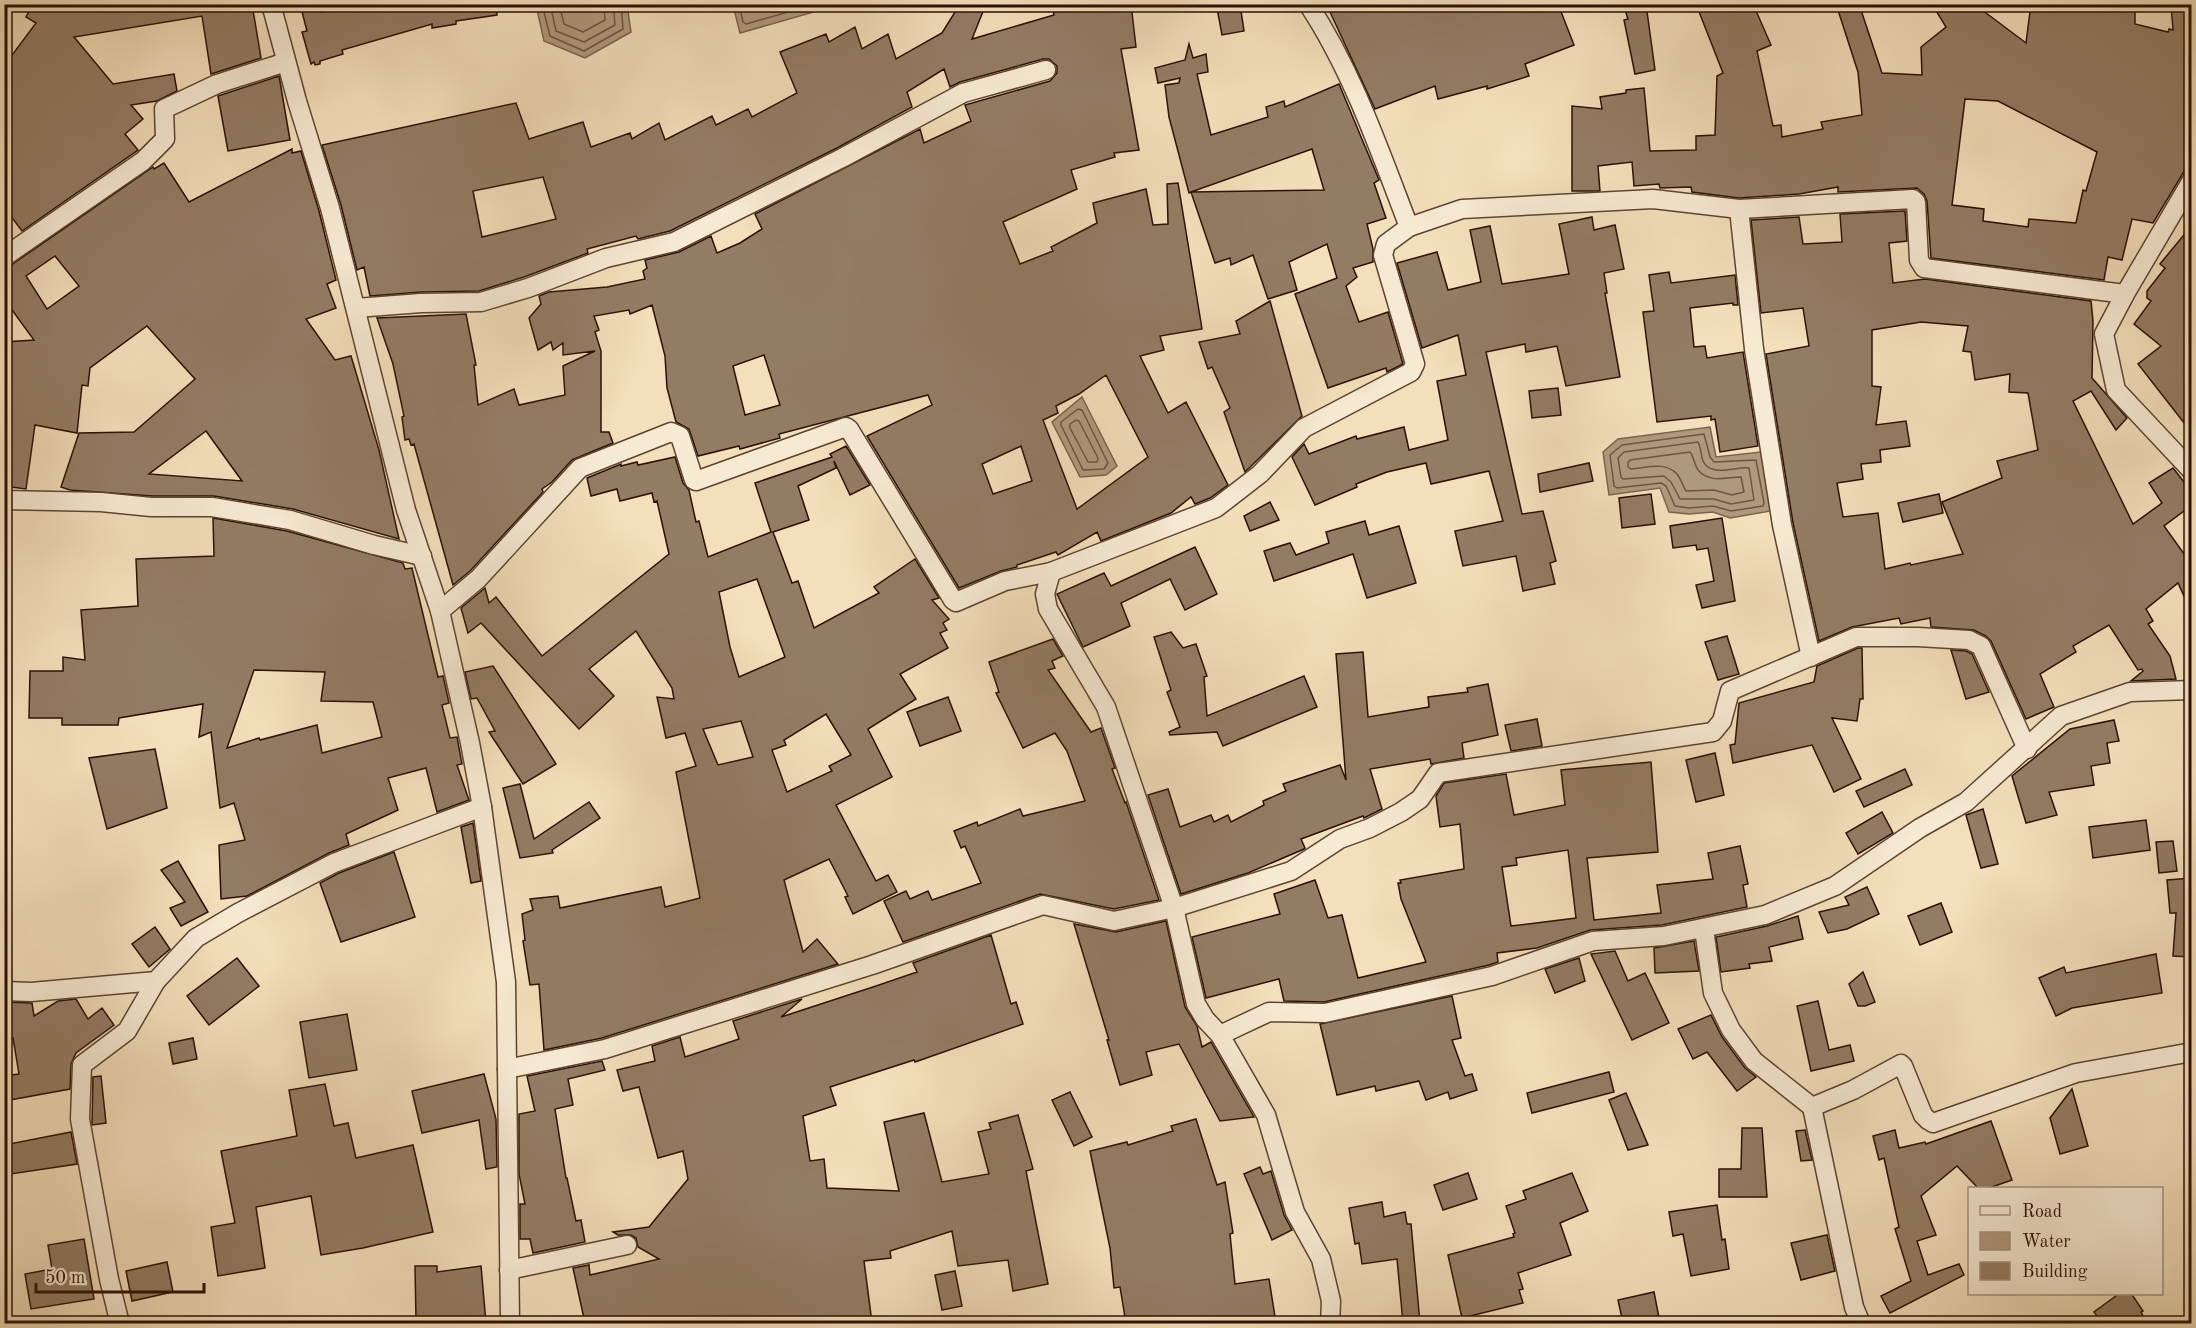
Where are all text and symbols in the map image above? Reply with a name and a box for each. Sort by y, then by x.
legend [1968,1187,2163,1295]
text: Road [2022,1203,2062,1221]
text: Water [2022,1233,2071,1251]
scale bar [36,1256,204,1294]
text: Building [2022,1263,2088,1281]
text: 50 m [45,1269,85,1287]

